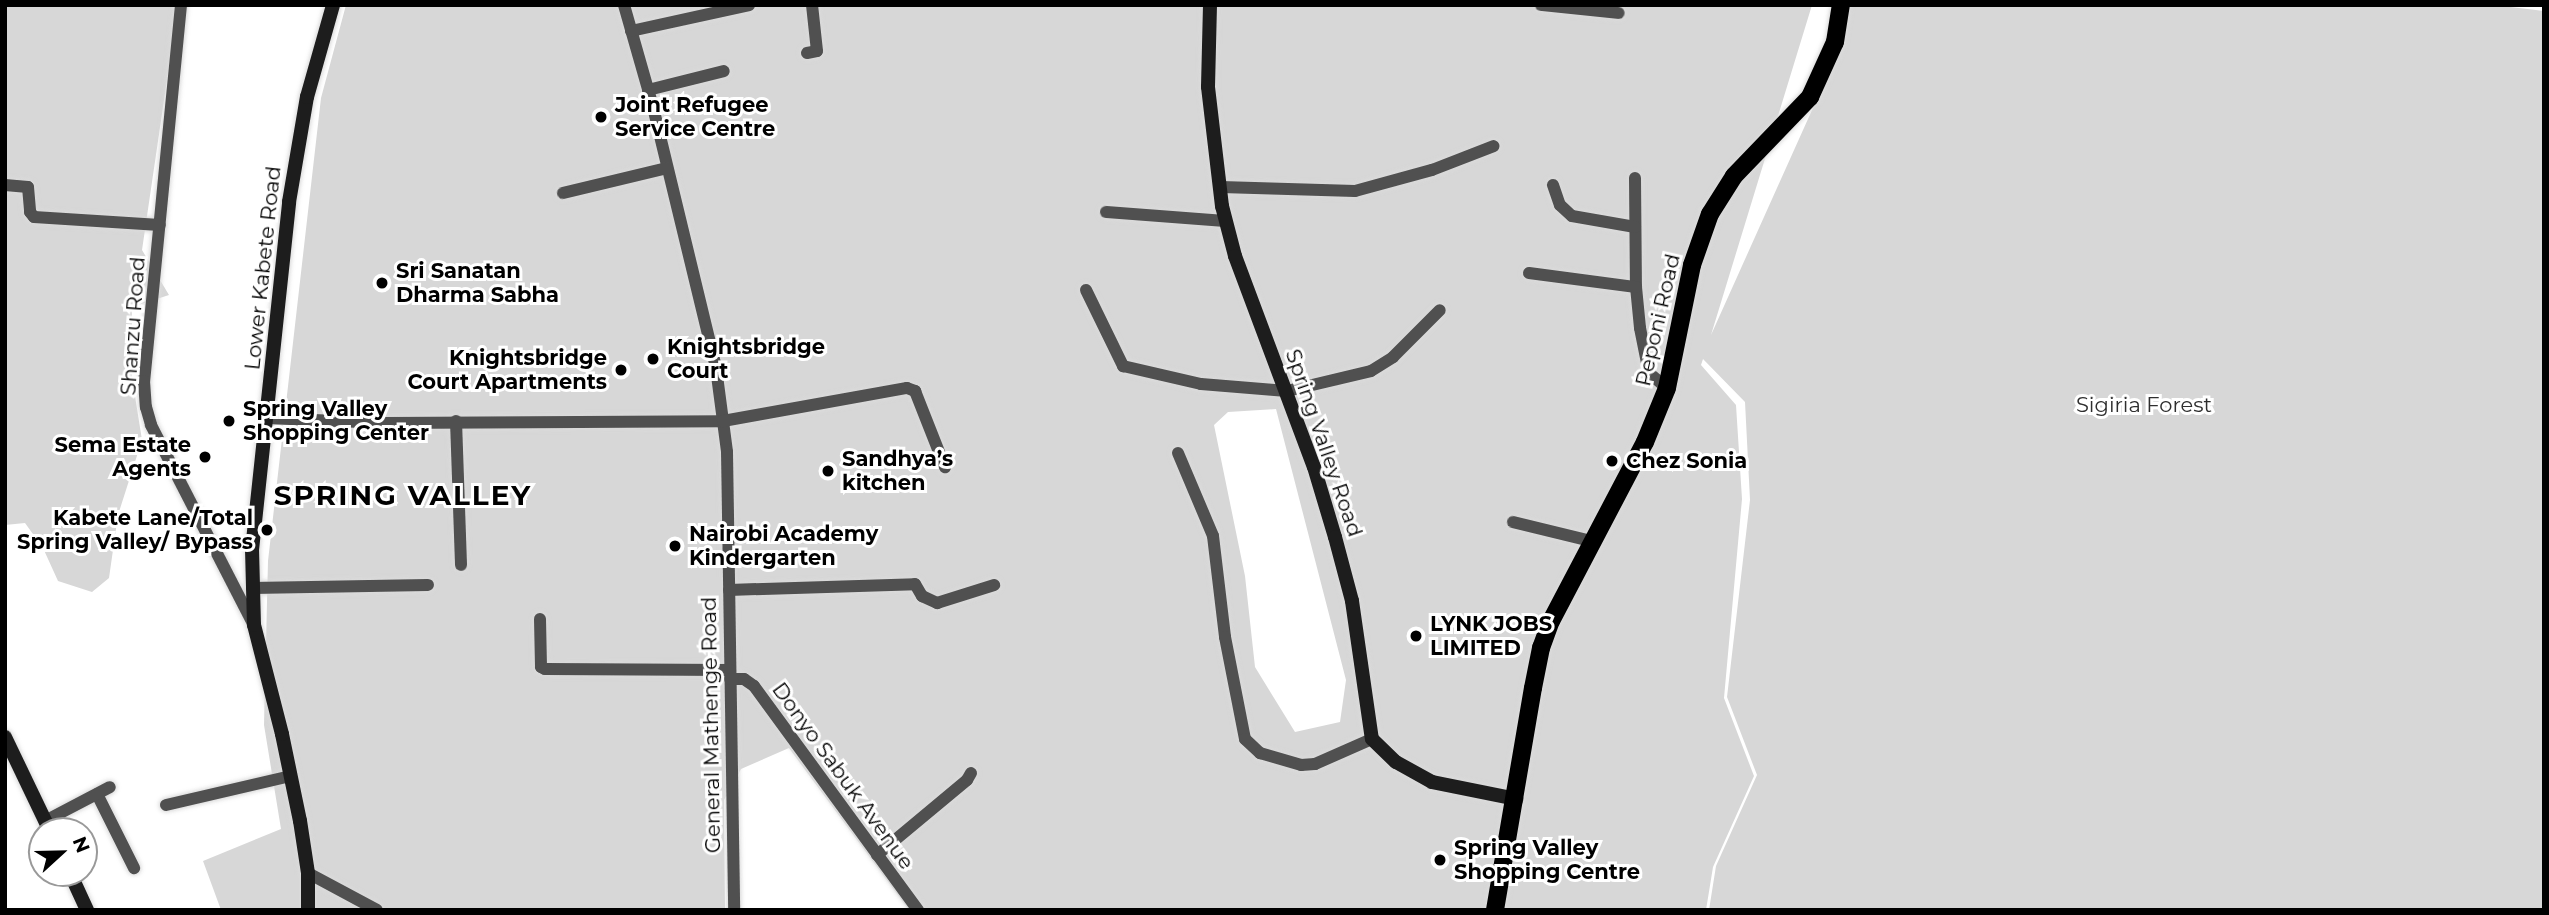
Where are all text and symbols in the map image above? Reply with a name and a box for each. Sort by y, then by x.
place label: Joint Refugee Service Centre [615,92,775,142]
marker: Joint Refugee Service Centre [593,109,609,125]
street label: Lower Kabete Road [240,165,286,371]
street label: Peponi Road [1631,251,1685,389]
street label: Shanzu Road [116,256,150,396]
place label: Sri Sanatan Dharma Sabha [396,258,559,308]
marker: Sri Sanatan Dharma Sabha [374,275,390,291]
place label: Knightsbridge Court [667,334,825,384]
place label: Knightsbridge Court Apartments [408,345,607,395]
street label: Spring Valley Road [1280,346,1368,540]
marker: Knightsbridge Court [645,351,661,367]
marker: Knightsbridge Court Apartments [613,362,629,378]
park label: Sigiria Forest [2076,392,2212,418]
place label: Spring Valley Shopping Center [243,396,429,446]
marker: Spring Valley Shopping Center [221,413,237,429]
place label: Sema Estate Agents [55,432,191,482]
place label: Sandhya’s kitchen [842,446,953,496]
place label: Chez Sonia [1626,448,1747,474]
marker: Sema Estate Agents [197,449,213,465]
marker: Chez Sonia [1604,453,1620,469]
marker: Sandhya’s kitchen [820,463,836,479]
district label: SPRING VALLEY [275,478,531,512]
place label: Kabete Lane/Total Spring Valley/ Bypass [17,505,253,555]
place label: Nairobi Academy Kindergarten [689,521,878,571]
marker: Kabete Lane/Total Spring Valley/ Bypass [259,522,275,538]
marker: Nairobi Academy Kindergarten [667,538,683,554]
street label: General Mathenge Road [696,597,726,853]
place label: LYNK JOBS LIMITED [1430,611,1552,661]
marker: LYNK JOBS LIMITED [1408,628,1424,644]
street label: Donyo Sabuk Avenue [767,678,919,874]
north arrow [28,817,98,887]
text: N [68,833,95,856]
place label: Spring Valley Shopping Centre [1454,835,1640,885]
marker: Spring Valley Shopping Centre [1432,852,1448,868]

